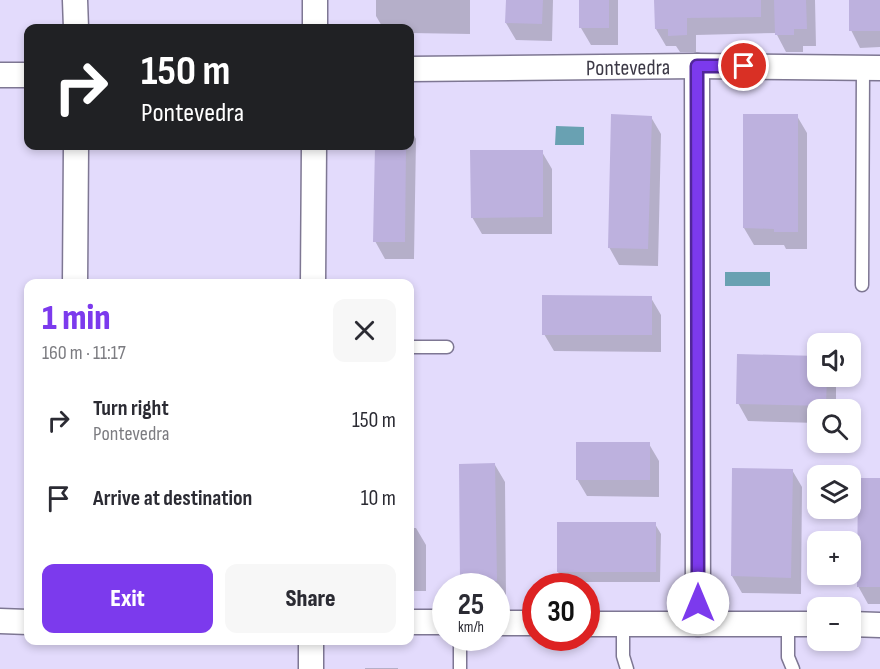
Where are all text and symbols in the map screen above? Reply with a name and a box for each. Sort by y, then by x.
pin [718,40,769,91]
text: 150 m [141,46,230,97]
icon: right [42,48,120,126]
icon: arrive [727,49,760,82]
street label: Pontevedra [586,54,670,82]
text: Pontevedra [141,97,244,129]
text: 1 min [42,297,110,340]
button: close [333,299,396,362]
map controls [807,333,861,651]
button: sound [807,333,861,387]
text: 160 m · 11:17 [42,341,126,365]
text: Turn right [93,395,169,422]
button: search [807,399,861,453]
icon: right [42,404,75,437]
text: 150 m [352,407,396,434]
text: Pontevedra [93,422,169,446]
button: layers [807,465,861,519]
icon: arrive [42,482,75,515]
text: Arrive at destination [93,485,252,512]
text: 10 m [361,485,396,512]
button: + [807,531,861,585]
button: Exit [42,564,213,633]
button: Share [225,564,396,633]
position arrow [666,571,730,635]
speed limit sign: 30 [522,573,600,651]
text: 25 [458,587,484,623]
button: − [807,597,861,651]
text: km/h [458,618,484,637]

